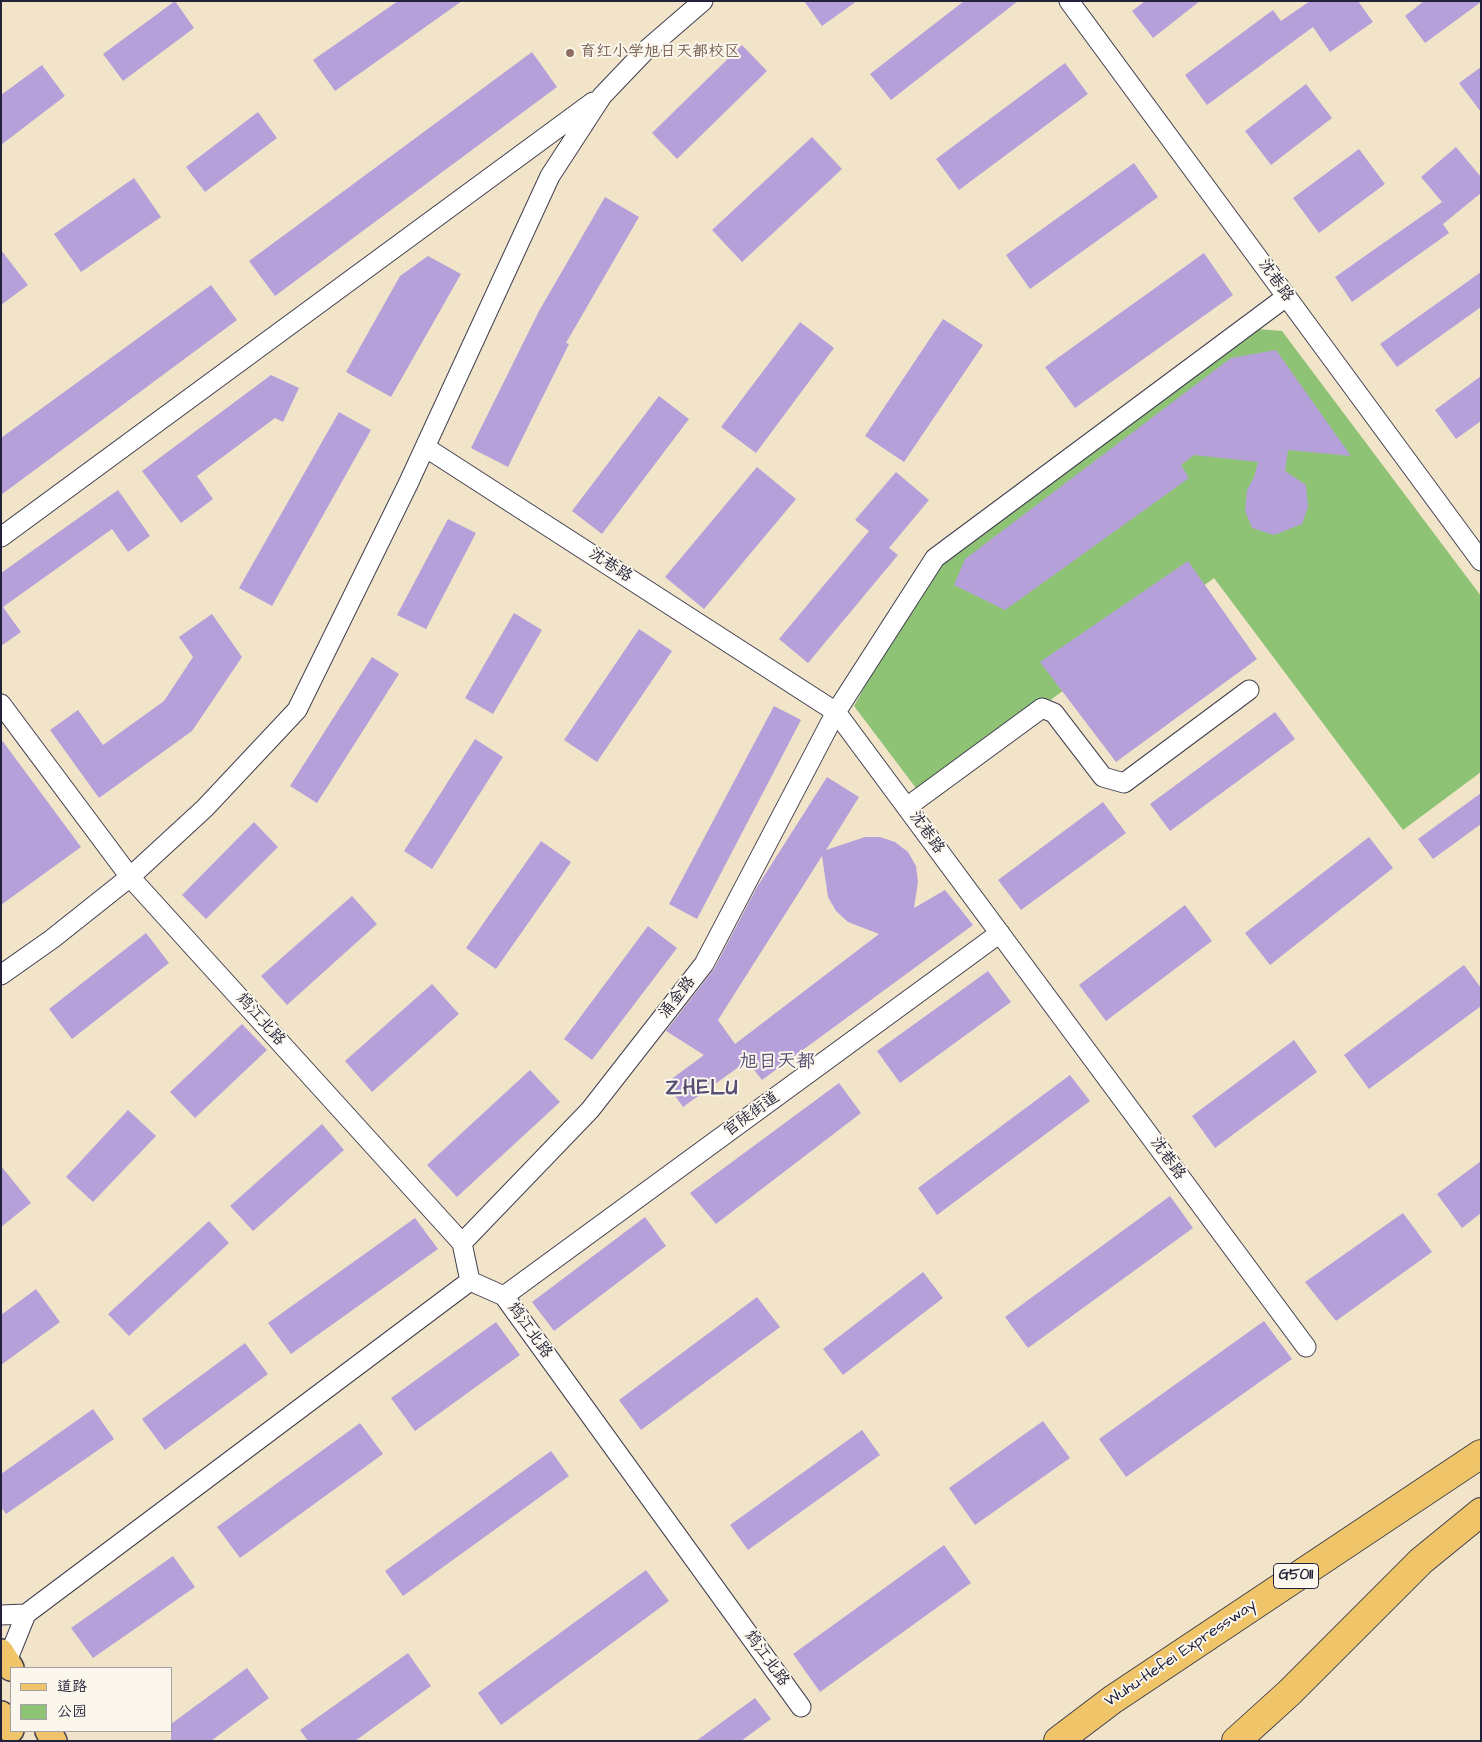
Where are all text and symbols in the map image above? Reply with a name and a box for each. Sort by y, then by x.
place label: 育红小学旭日天都校区 [580,43,740,63]
marker: 育红小学旭日天都校区 [564,47,576,59]
street label: 沈巷路 [1253,256,1297,306]
street label: 沈巷路 [585,545,635,587]
street label: 沈巷路 [904,808,948,858]
street label: 涌金路 [656,973,700,1023]
street label: 鸩江北路 [231,990,289,1050]
district label: 旭日天都 [739,1052,815,1074]
district label: ZHELU [665,1077,739,1103]
street label: 官陡街道 [720,1088,784,1142]
street label: 沈巷路 [1145,1134,1189,1184]
street label: 鸩江北路 [502,1299,556,1363]
road number: G5011 [1274,1564,1318,1588]
street label: Wuhu-Hefei Expressway [1102,1596,1260,1712]
street label: 鸩江北路 [739,1627,793,1691]
legend [10,1667,172,1732]
text: 道路 [57,1676,87,1697]
text: 公园 [57,1701,87,1722]

